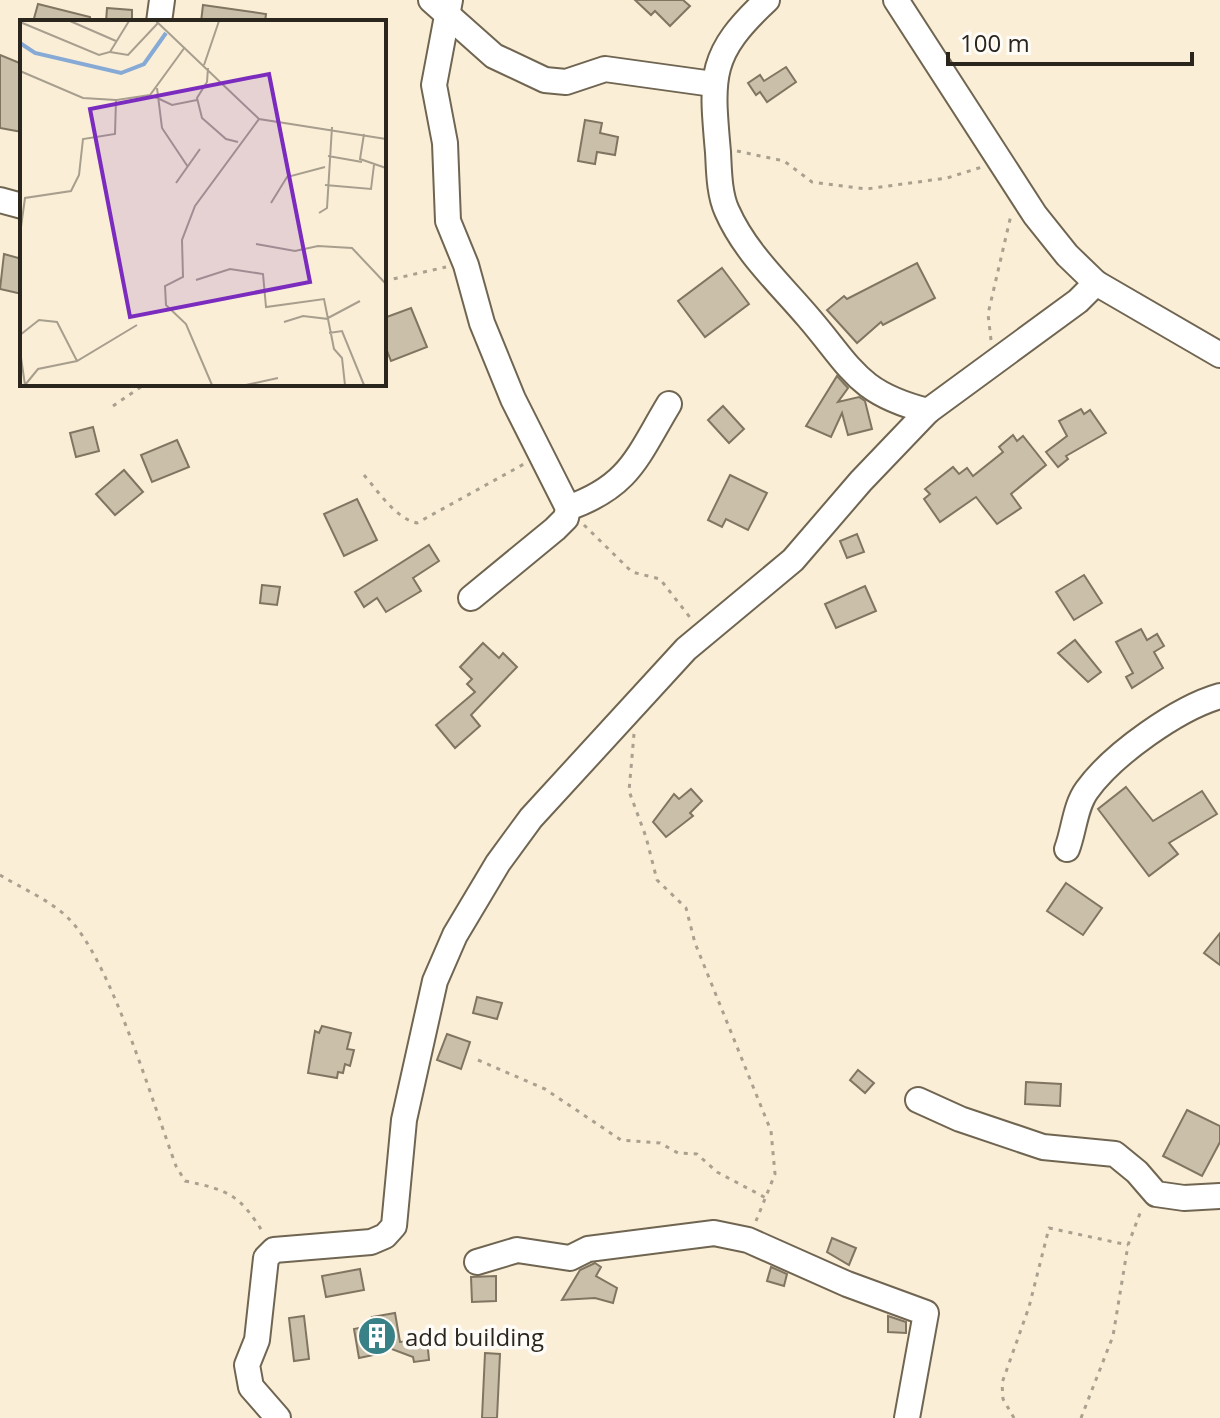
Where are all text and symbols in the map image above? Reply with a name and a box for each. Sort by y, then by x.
scale bar [948,16,1192,66]
inset map [20,20,386,386]
text: 100 m [960,26,1030,59]
building icon: add building [356,1315,398,1357]
place label: add building [405,1320,544,1353]

